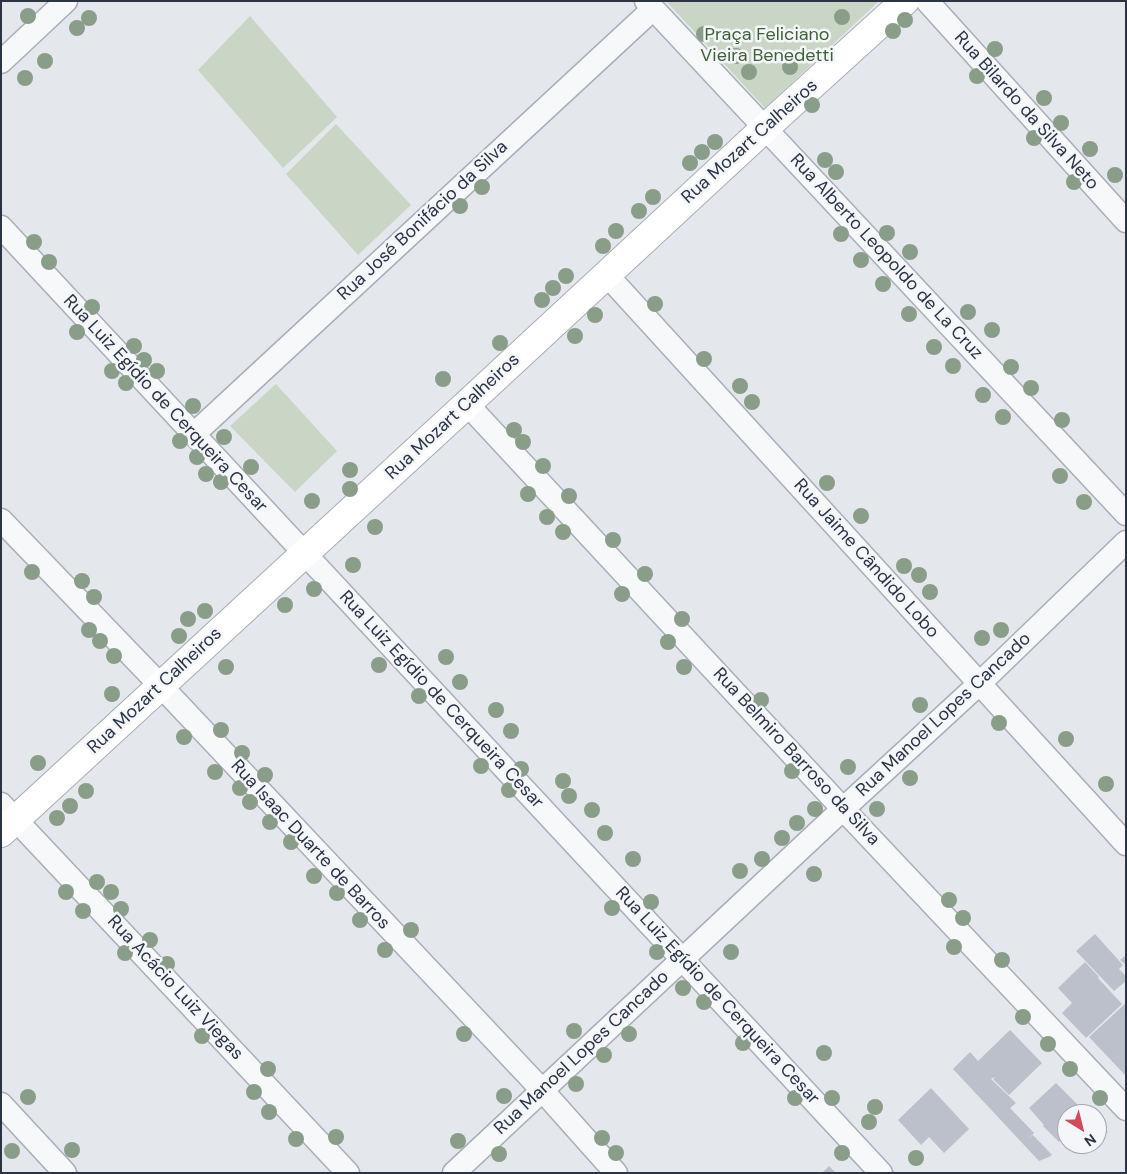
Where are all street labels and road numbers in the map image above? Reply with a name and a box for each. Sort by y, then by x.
street label: Rua Bilardo da Silva Neto [949,27,1103,195]
street label: Rua Mozart Calheiros [678,75,822,209]
street label: Rua José Bonifácio da Silva [334,137,512,305]
street label: Rua Alberto Leopoldo de La Cruz [785,150,987,364]
street label: Rua Luiz Egídio de Cerqueira Cesar [58,291,272,517]
street label: Rua Mozart Calheiros [381,349,525,485]
street label: Rua Jaime Cândido Lobo [789,475,943,643]
street label: Rua Luiz Egídio de Cerqueira Cesar [334,587,548,813]
street label: Rua Mozart Calheiros [83,623,227,759]
street label: Rua Manoel Lopes Cancado [852,628,1036,802]
street label: Rua Belmiro Barroso da Silva [708,664,884,850]
street label: Rua Isaac Duarte de Barros [226,756,394,934]
street label: Rua Luiz Egídio de Cerqueira Cesar [610,883,824,1109]
street label: Rua Acácio Luiz Viegas [102,911,248,1065]
street label: Rua Manoel Lopes Cancado [490,966,674,1140]

